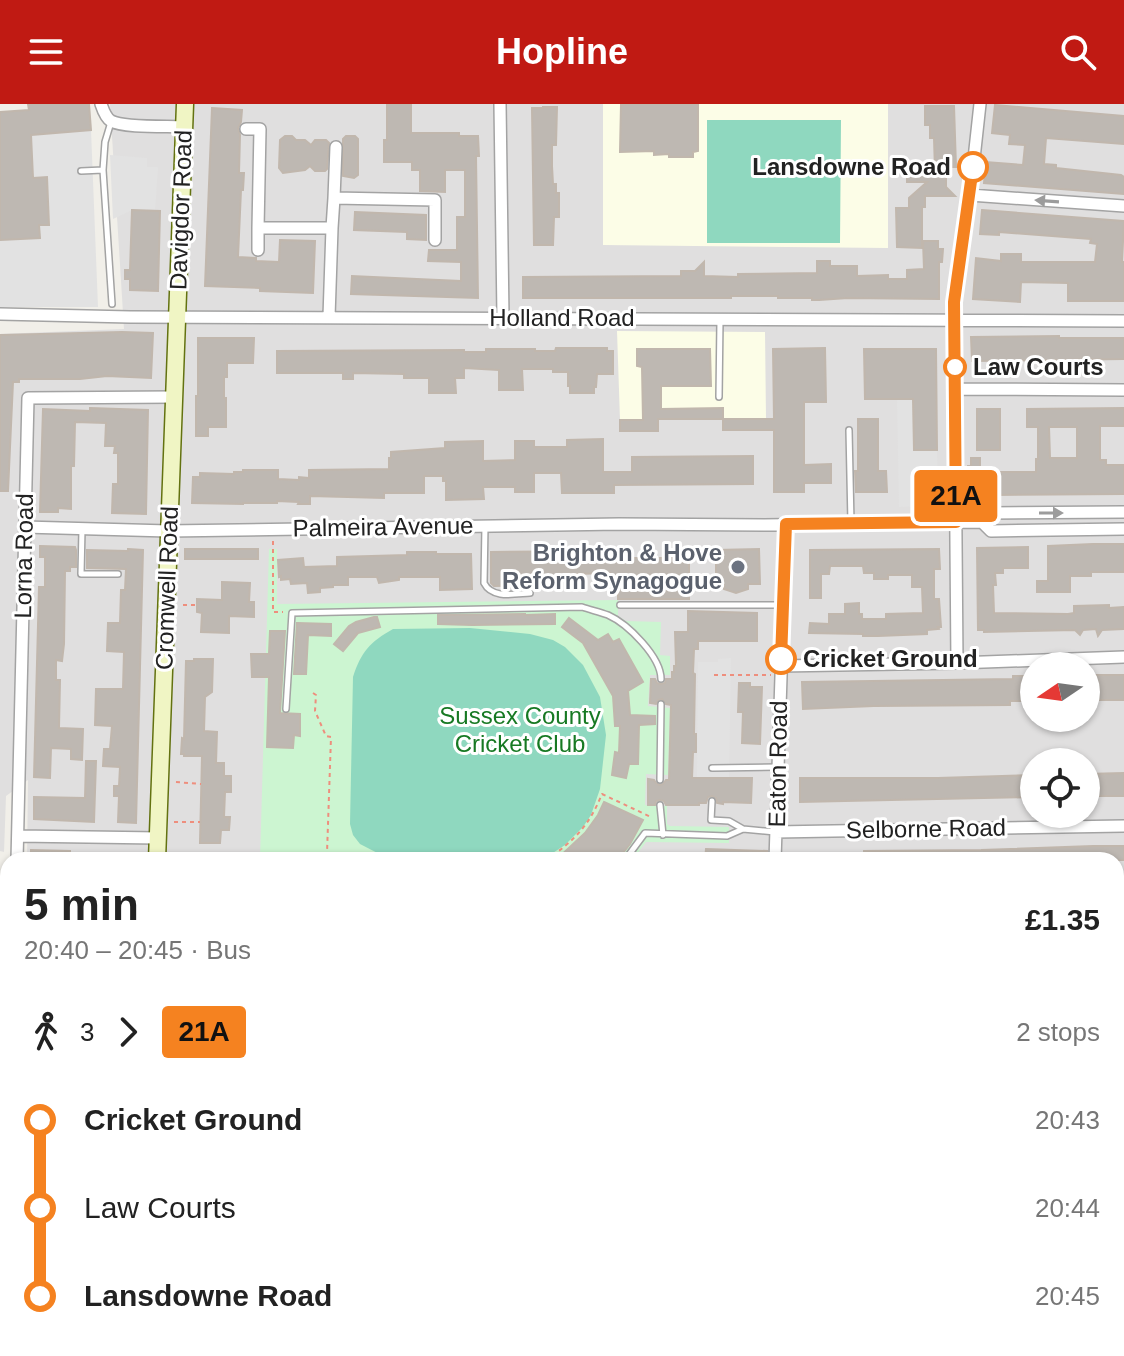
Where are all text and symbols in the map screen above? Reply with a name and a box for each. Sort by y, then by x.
icon: menu [24,30,68,74]
icon: search [1056,30,1100,74]
text: Hopline [496,31,628,72]
street label: Davigdor Road [164,130,197,290]
marker: Lansdowne Road [958,152,988,182]
place label: Lansdowne Road [752,153,951,180]
one-way arrow [1034,194,1059,207]
street label: Holland Road [489,304,635,331]
place label: Law Courts [973,353,1104,380]
marker: Law Courts [944,356,966,378]
line badge: 21A [910,470,1002,522]
text: 21A [930,480,982,511]
street label: Lorna Road [9,493,38,619]
street label: Cromwell Road [150,506,183,670]
one-way arrow [1039,507,1064,519]
street label: Palmeira Avenue [292,511,474,542]
place label: Brighton & Hove Reform Synagogue [502,539,722,594]
marker: Brighton & Hove Reform Synagogue [729,558,747,576]
marker: Cricket Ground [766,644,796,674]
place label: Cricket Ground [803,645,978,672]
north arrow [1020,652,1100,732]
map controls [1020,652,1100,828]
street label: Eaton Road [763,700,792,828]
park label: Sussex County Cricket Club [439,702,601,757]
button: locate [1020,748,1100,828]
street label: Selborne Road [846,814,1006,843]
text: 5 min [24,880,139,929]
text: £1.35 [1025,903,1100,936]
text: 20:40 – 20:45 · Bus [24,935,251,965]
icon: walk [24,1010,68,1054]
icon: forward [106,1010,150,1054]
text: 21A [178,1016,230,1047]
text: 3 [80,1017,94,1047]
text: 2 stops [1016,1017,1100,1047]
text: Cricket Ground [84,1103,302,1136]
text: 20:43 [1035,1105,1100,1135]
text: Law Courts [84,1191,236,1224]
text: 20:44 [1035,1193,1100,1223]
text: Lansdowne Road [84,1279,332,1312]
text: 20:45 [1035,1281,1100,1311]

